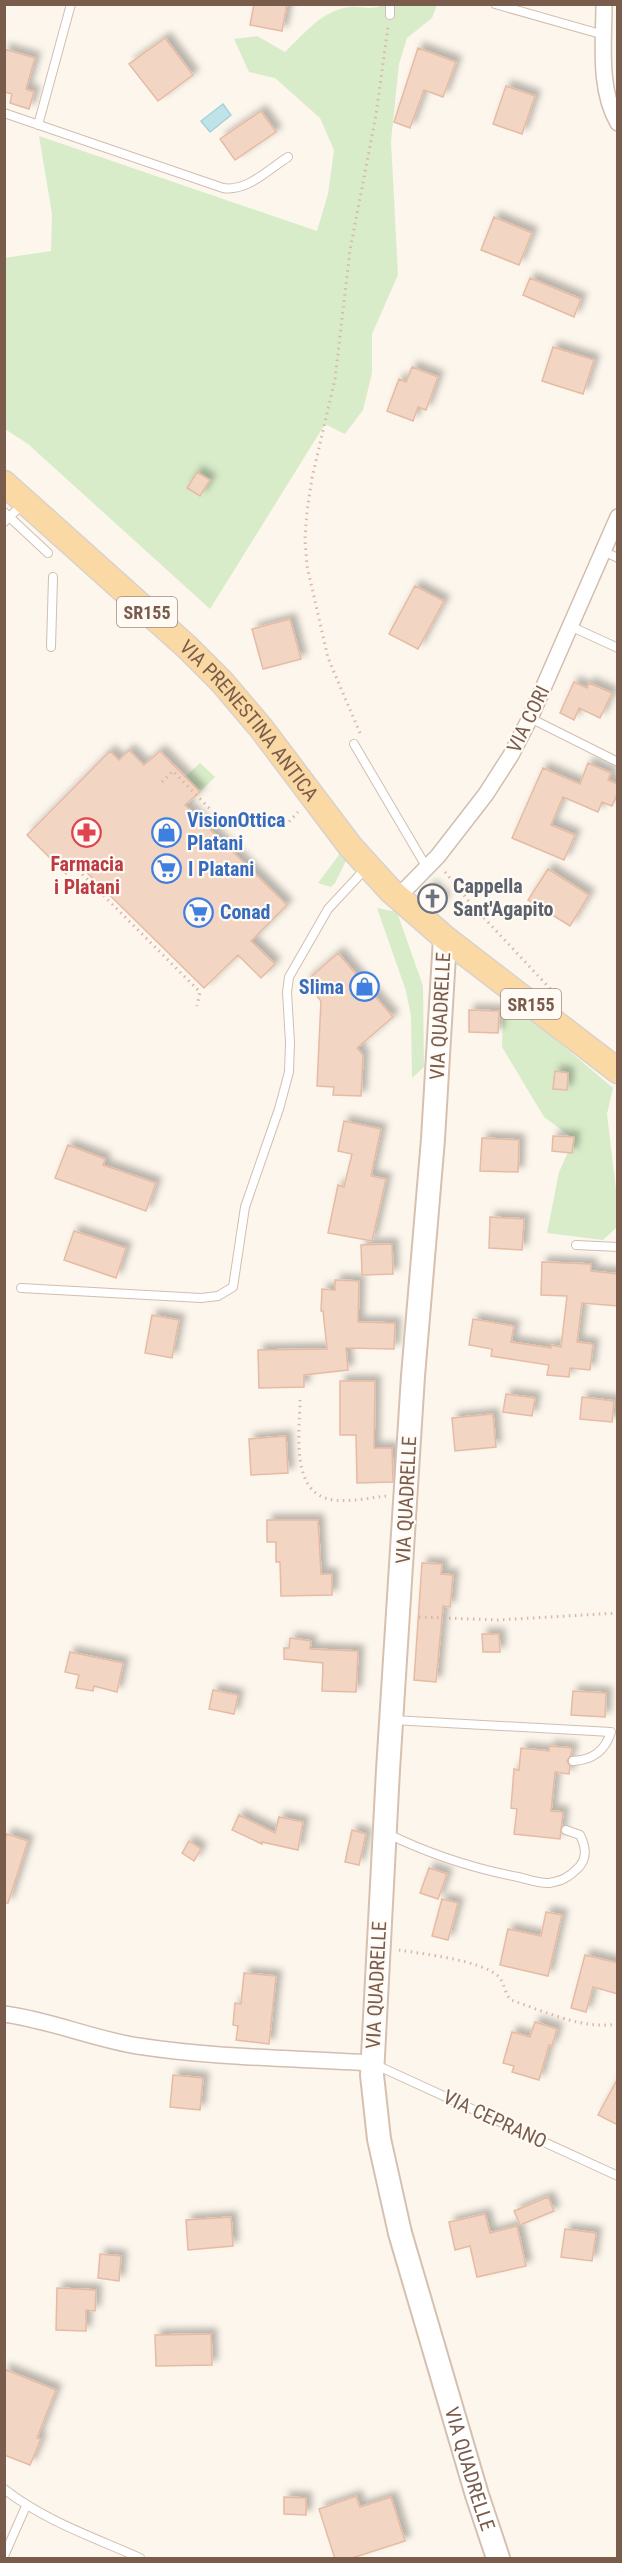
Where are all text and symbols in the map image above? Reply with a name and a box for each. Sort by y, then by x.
road number: SR155 [117,597,177,627]
street label: VIA PRENESTINA ANTICA [175,635,324,806]
street label: VIA CORI [502,682,554,756]
place label: VisionOttica Platani [187,808,286,855]
shop icon: VisionOttica Platani [150,816,182,848]
pharmacy icon: Farmacia i Platani [71,817,103,849]
place label: Farmacia i Platani [50,852,124,899]
supermarket icon: I Platani [151,853,183,885]
place label: I Platani [188,857,254,881]
place label: Cappella Sant'Agapito [453,874,553,921]
church icon: Cappella Sant'Agapito [416,882,448,914]
supermarket icon: Conad [183,896,215,928]
place label: Conad [220,900,271,924]
street label: VIA QUADRELLE [425,951,455,1081]
shop icon: Slima [349,971,381,1003]
place label: Slima [299,975,344,999]
road number: SR155 [501,989,561,1019]
street label: VIA QUADRELLE [391,1435,421,1565]
street label: VIA QUADRELLE [361,1920,391,2050]
street label: VIA CEPRANO [439,2085,551,2153]
street label: VIA QUADRELLE [440,2404,500,2534]

